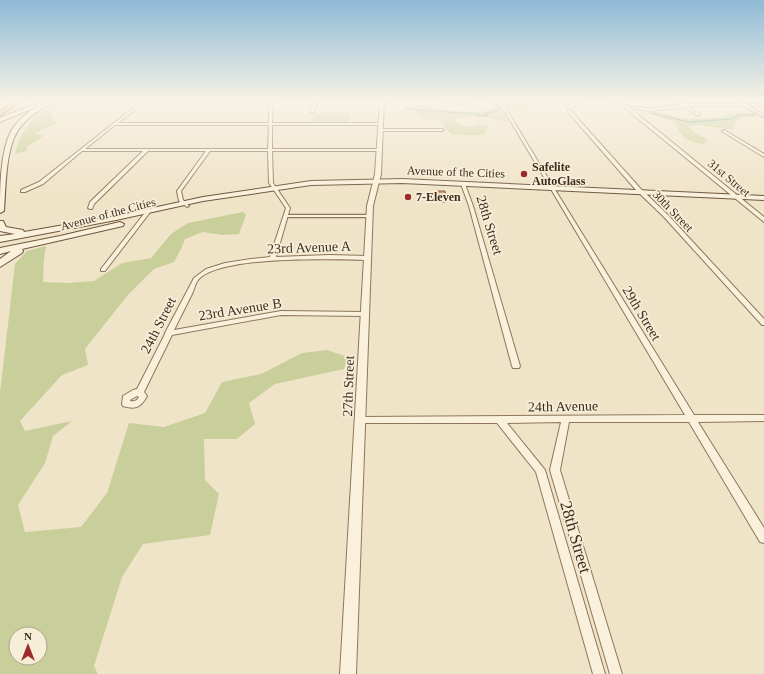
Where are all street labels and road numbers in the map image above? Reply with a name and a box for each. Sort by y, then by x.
street label: 31st Street [705,156,754,200]
street label: Avenue of the Cities [407,163,506,181]
street label: 30th Street [650,187,697,235]
street label: Avenue of the Cities [59,194,157,233]
street label: 28th Street [473,194,506,257]
street label: 23rd Avenue A [267,239,352,256]
street label: 29th Street [619,283,664,343]
street label: 24th Street [138,295,179,356]
street label: 23rd Avenue B [198,296,283,323]
street label: 27th Street [340,355,357,417]
street label: 24th Avenue [528,398,598,415]
street label: 28th Street [556,499,595,576]

